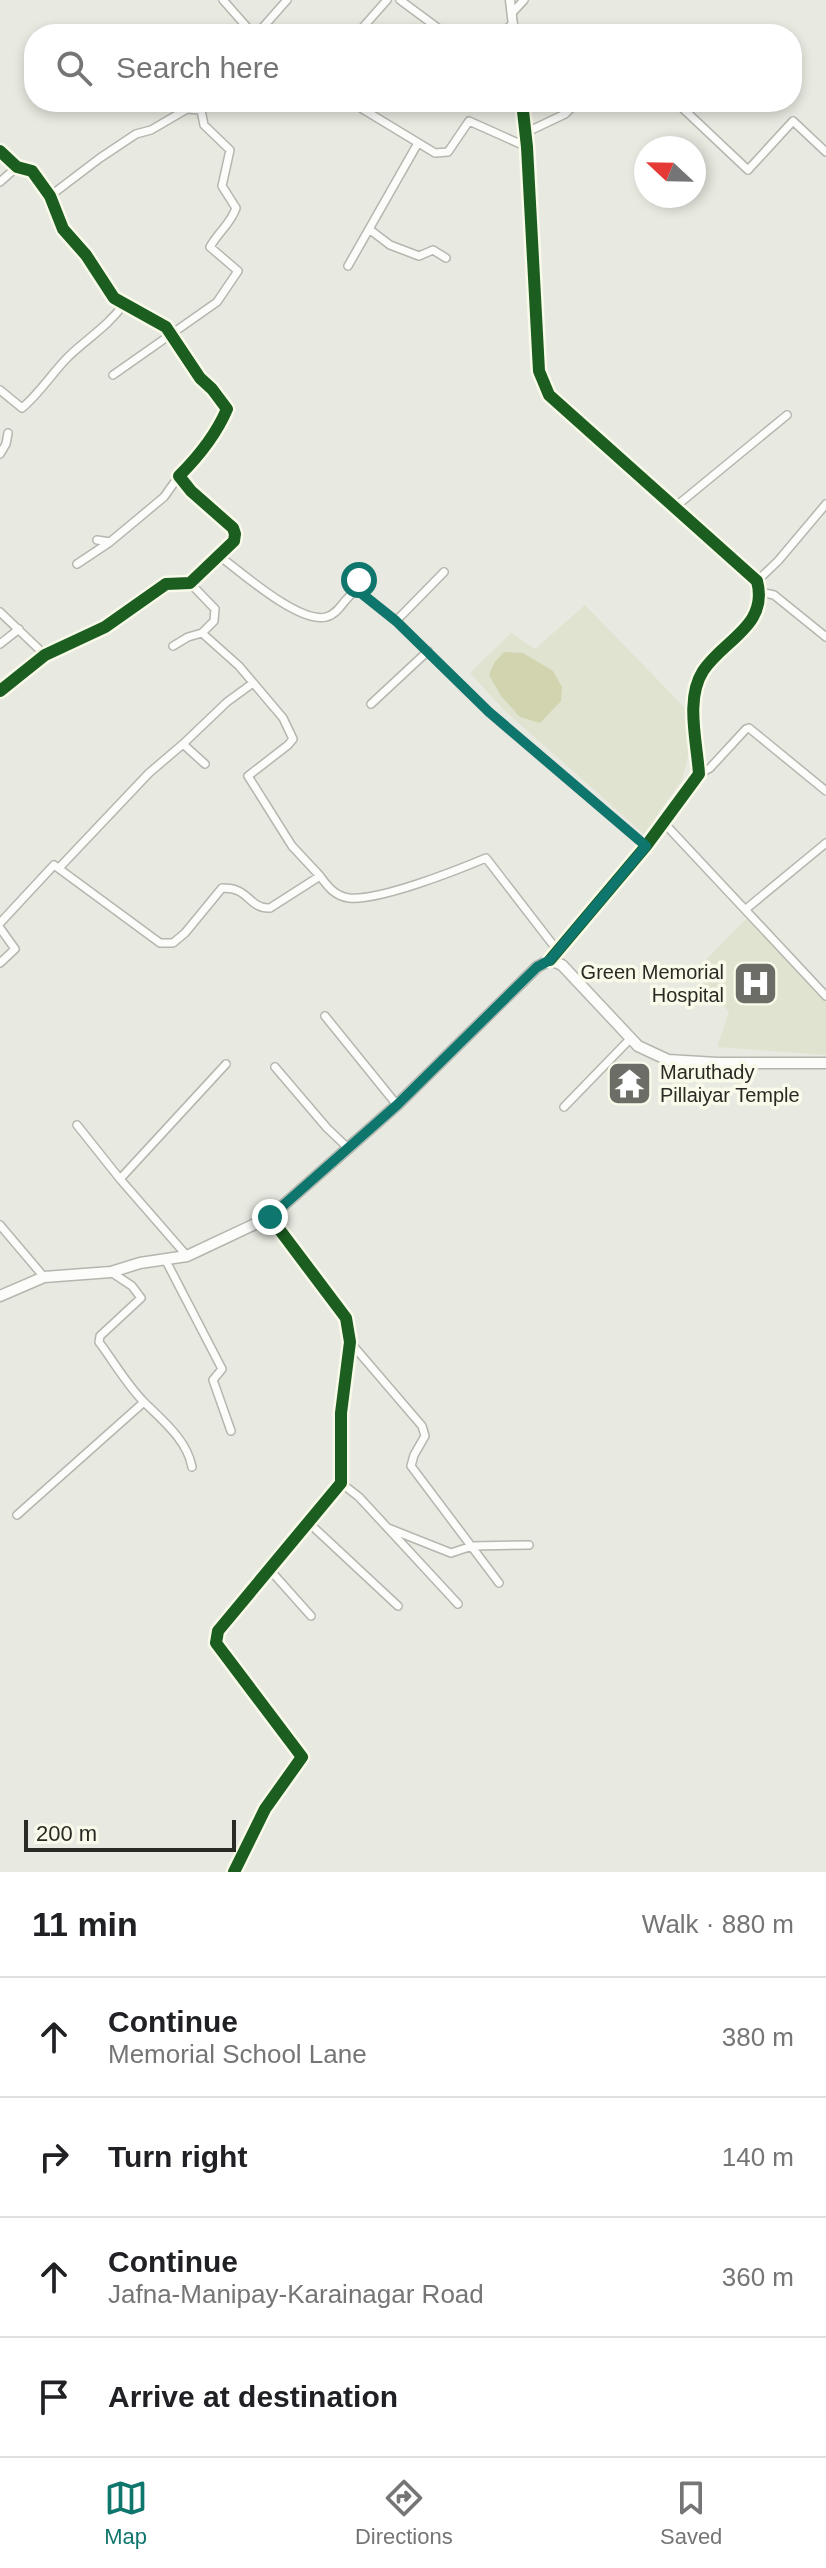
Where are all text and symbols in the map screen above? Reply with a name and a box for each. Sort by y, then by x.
search box [24,24,802,112]
icon: search [52,46,96,90]
text: Search here [116,51,279,84]
north arrow [634,136,706,208]
route start [341,562,377,598]
hospital icon: Green Memorial Hospital [731,959,779,1007]
place label: Green Memorial Hospital [581,961,724,1006]
temple icon: Maruthady Pillaiyar Temple [605,1060,653,1108]
place label: Maruthady Pillaiyar Temple [660,1061,800,1106]
route end [252,1199,288,1235]
scale bar [24,1816,236,1852]
text: 200 m [36,1821,97,1846]
text: 11 min [32,1905,138,1943]
text: Walk · 880 m [642,1909,794,1939]
text: Continue [108,2005,238,2038]
icon: ahead [32,2015,76,2059]
text: 380 m [722,2022,794,2052]
text: Memorial School Lane [108,2039,367,2069]
icon: right [32,2135,76,2179]
text: Turn right [108,2140,247,2173]
text: 140 m [722,2142,794,2172]
text: Continue [108,2245,238,2278]
icon: ahead [32,2255,76,2299]
text: 360 m [722,2262,794,2292]
text: Jafna-Manipay-Karainagar Road [108,2279,484,2309]
icon: arrive [32,2375,76,2419]
text: Arrive at destination [108,2380,398,2413]
tab: Map [104,2476,148,2550]
tab: Directions [355,2476,453,2550]
tab: Saved [660,2476,722,2550]

